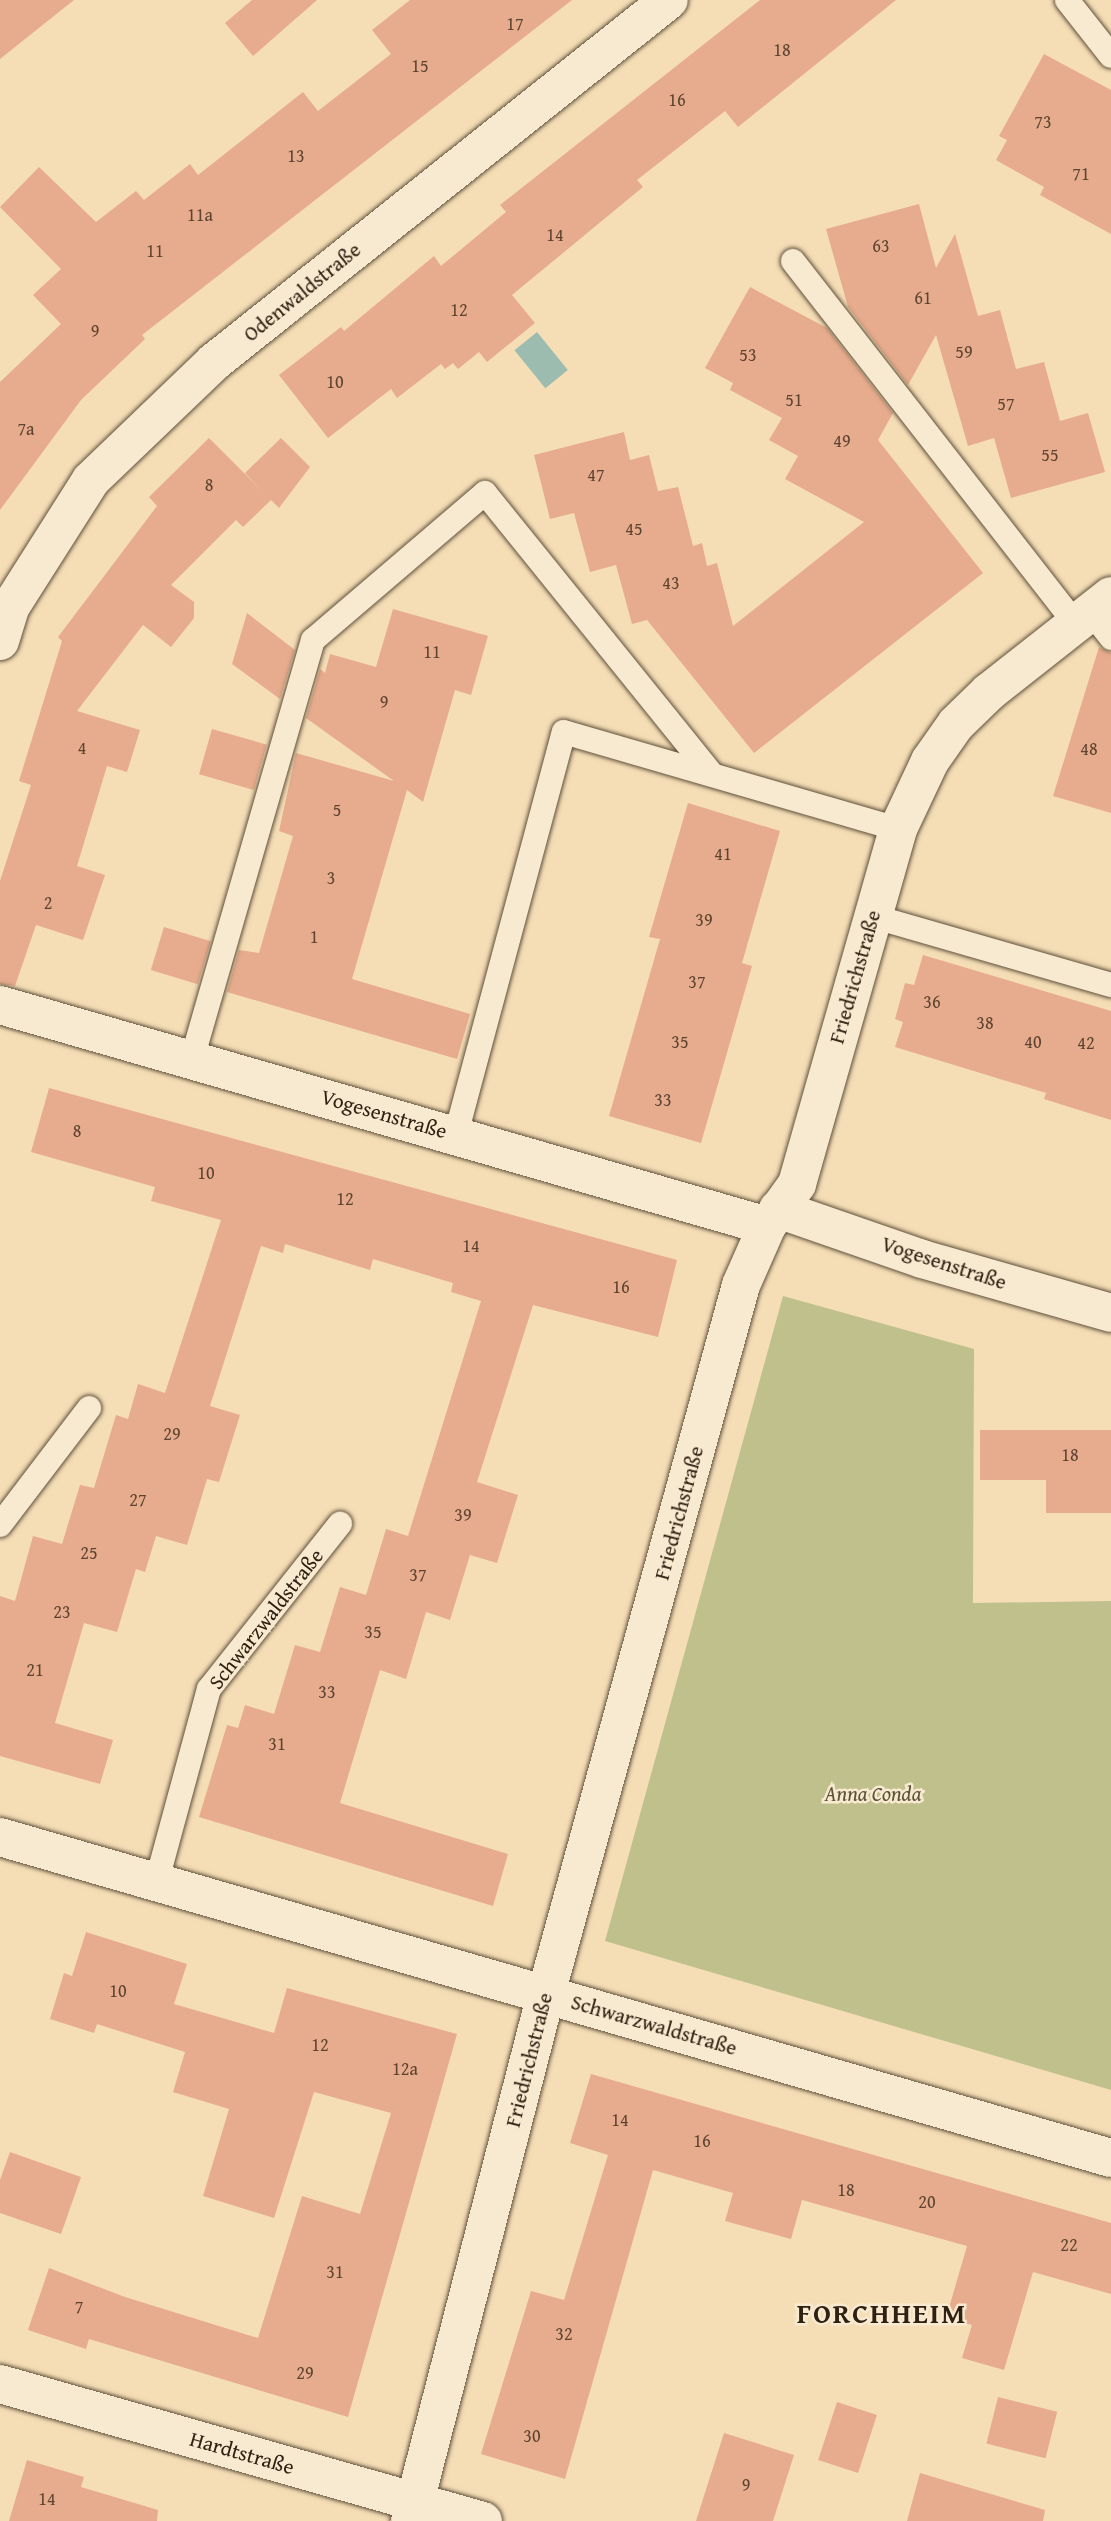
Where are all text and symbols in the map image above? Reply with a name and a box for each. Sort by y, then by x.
house number: 17 [506,13,524,35]
house number: 18 [773,39,791,61]
house number: 15 [411,55,429,77]
house number: 16 [668,89,686,111]
house number: 73 [1034,111,1052,133]
house number: 13 [287,145,305,167]
house number: 71 [1072,163,1090,185]
house number: 11a [187,204,213,226]
house number: 14 [546,224,564,246]
house number: 63 [872,235,890,257]
street label: Odenwaldstraße [238,237,366,347]
house number: 11 [146,240,164,262]
house number: 61 [914,287,932,309]
house number: 12 [450,299,468,321]
house number: 9 [91,320,99,342]
house number: 59 [955,341,973,363]
house number: 53 [739,344,757,366]
house number: 10 [326,371,344,393]
house number: 51 [785,389,803,411]
house number: 57 [997,393,1015,415]
house number: 7a [17,418,35,440]
house number: 49 [833,430,851,452]
house number: 55 [1041,444,1059,466]
house number: 47 [587,464,605,486]
house number: 8 [205,474,213,496]
house number: 45 [625,518,643,540]
house number: 43 [662,572,680,594]
house number: 11 [423,641,441,663]
house number: 9 [380,691,388,713]
house number: 4 [78,737,86,759]
house number: 48 [1080,738,1098,760]
house number: 5 [333,799,341,821]
house number: 41 [714,843,732,865]
house number: 3 [327,867,335,889]
house number: 2 [44,892,52,914]
street label: Friedrichstraße [824,907,886,1047]
house number: 39 [695,909,713,931]
house number: 1 [310,926,318,948]
house number: 37 [688,971,706,993]
house number: 36 [923,991,941,1013]
house number: 38 [976,1012,994,1034]
house number: 35 [671,1031,689,1053]
house number: 40 [1024,1031,1042,1053]
house number: 42 [1077,1032,1095,1054]
street label: Vogesenstraße [318,1084,450,1144]
house number: 33 [654,1089,672,1111]
house number: 8 [73,1120,81,1142]
house number: 10 [197,1162,215,1184]
house number: 12 [336,1188,354,1210]
street label: Vogesenstraße [878,1231,1010,1295]
house number: 14 [462,1235,480,1257]
house number: 16 [612,1276,630,1298]
house number: 29 [163,1423,181,1445]
street label: Friedrichstraße [649,1443,709,1583]
house number: 18 [1061,1444,1079,1466]
house number: 27 [129,1489,147,1511]
house number: 39 [454,1504,472,1526]
house number: 25 [80,1542,98,1564]
street label: Schwarzwaldstraße [203,1544,329,1694]
house number: 37 [409,1564,427,1586]
house number: 23 [53,1601,71,1623]
house number: 35 [364,1621,382,1643]
house number: 21 [26,1659,44,1681]
house number: 33 [318,1681,336,1703]
house number: 31 [268,1733,286,1755]
park label: Anna Conda [825,1781,921,1807]
house number: 10 [109,1980,127,2002]
street label: Schwarzwaldstraße [568,1989,740,2061]
street label: Friedrichstraße [500,1990,558,2130]
house number: 12 [311,2034,329,2056]
house number: 12a [392,2058,418,2080]
house number: 14 [611,2109,629,2131]
house number: 16 [693,2130,711,2152]
house number: 18 [837,2179,855,2201]
house number: 20 [918,2191,936,2213]
house number: 22 [1060,2234,1078,2256]
house number: 31 [326,2261,344,2283]
house number: 7 [75,2296,83,2318]
district label: FORCHHEIM [798,2296,966,2330]
house number: 32 [555,2323,573,2345]
house number: 29 [296,2362,314,2384]
house number: 30 [523,2425,541,2447]
street label: Hardtstraße [187,2426,297,2480]
house number: 9 [742,2474,750,2496]
house number: 14 [38,2488,56,2510]

